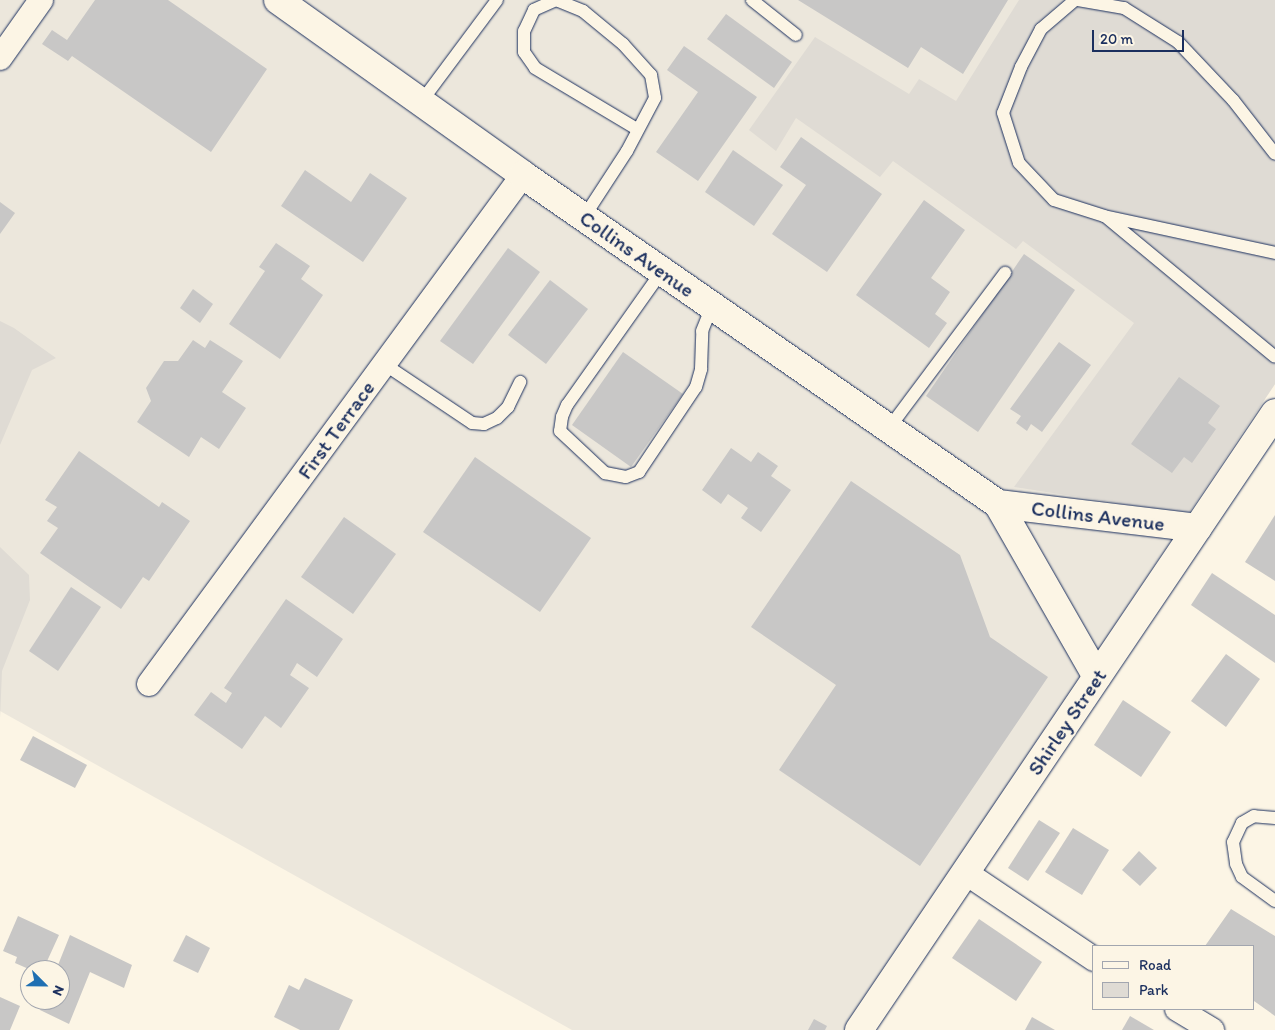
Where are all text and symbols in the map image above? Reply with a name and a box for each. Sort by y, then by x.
scale bar [1095,20,1188,52]
text: 20 m [1100,30,1133,48]
street label: Collins Avenue [575,205,699,303]
street label: First Terrace [293,377,379,483]
street label: Collins Avenue [1030,495,1166,537]
street label: Shirley Street [1022,664,1112,780]
legend [1092,945,1255,1010]
text: Road [1139,956,1171,974]
north arrow [20,960,70,1010]
text: Park [1139,981,1169,999]
text: N [49,983,68,998]

